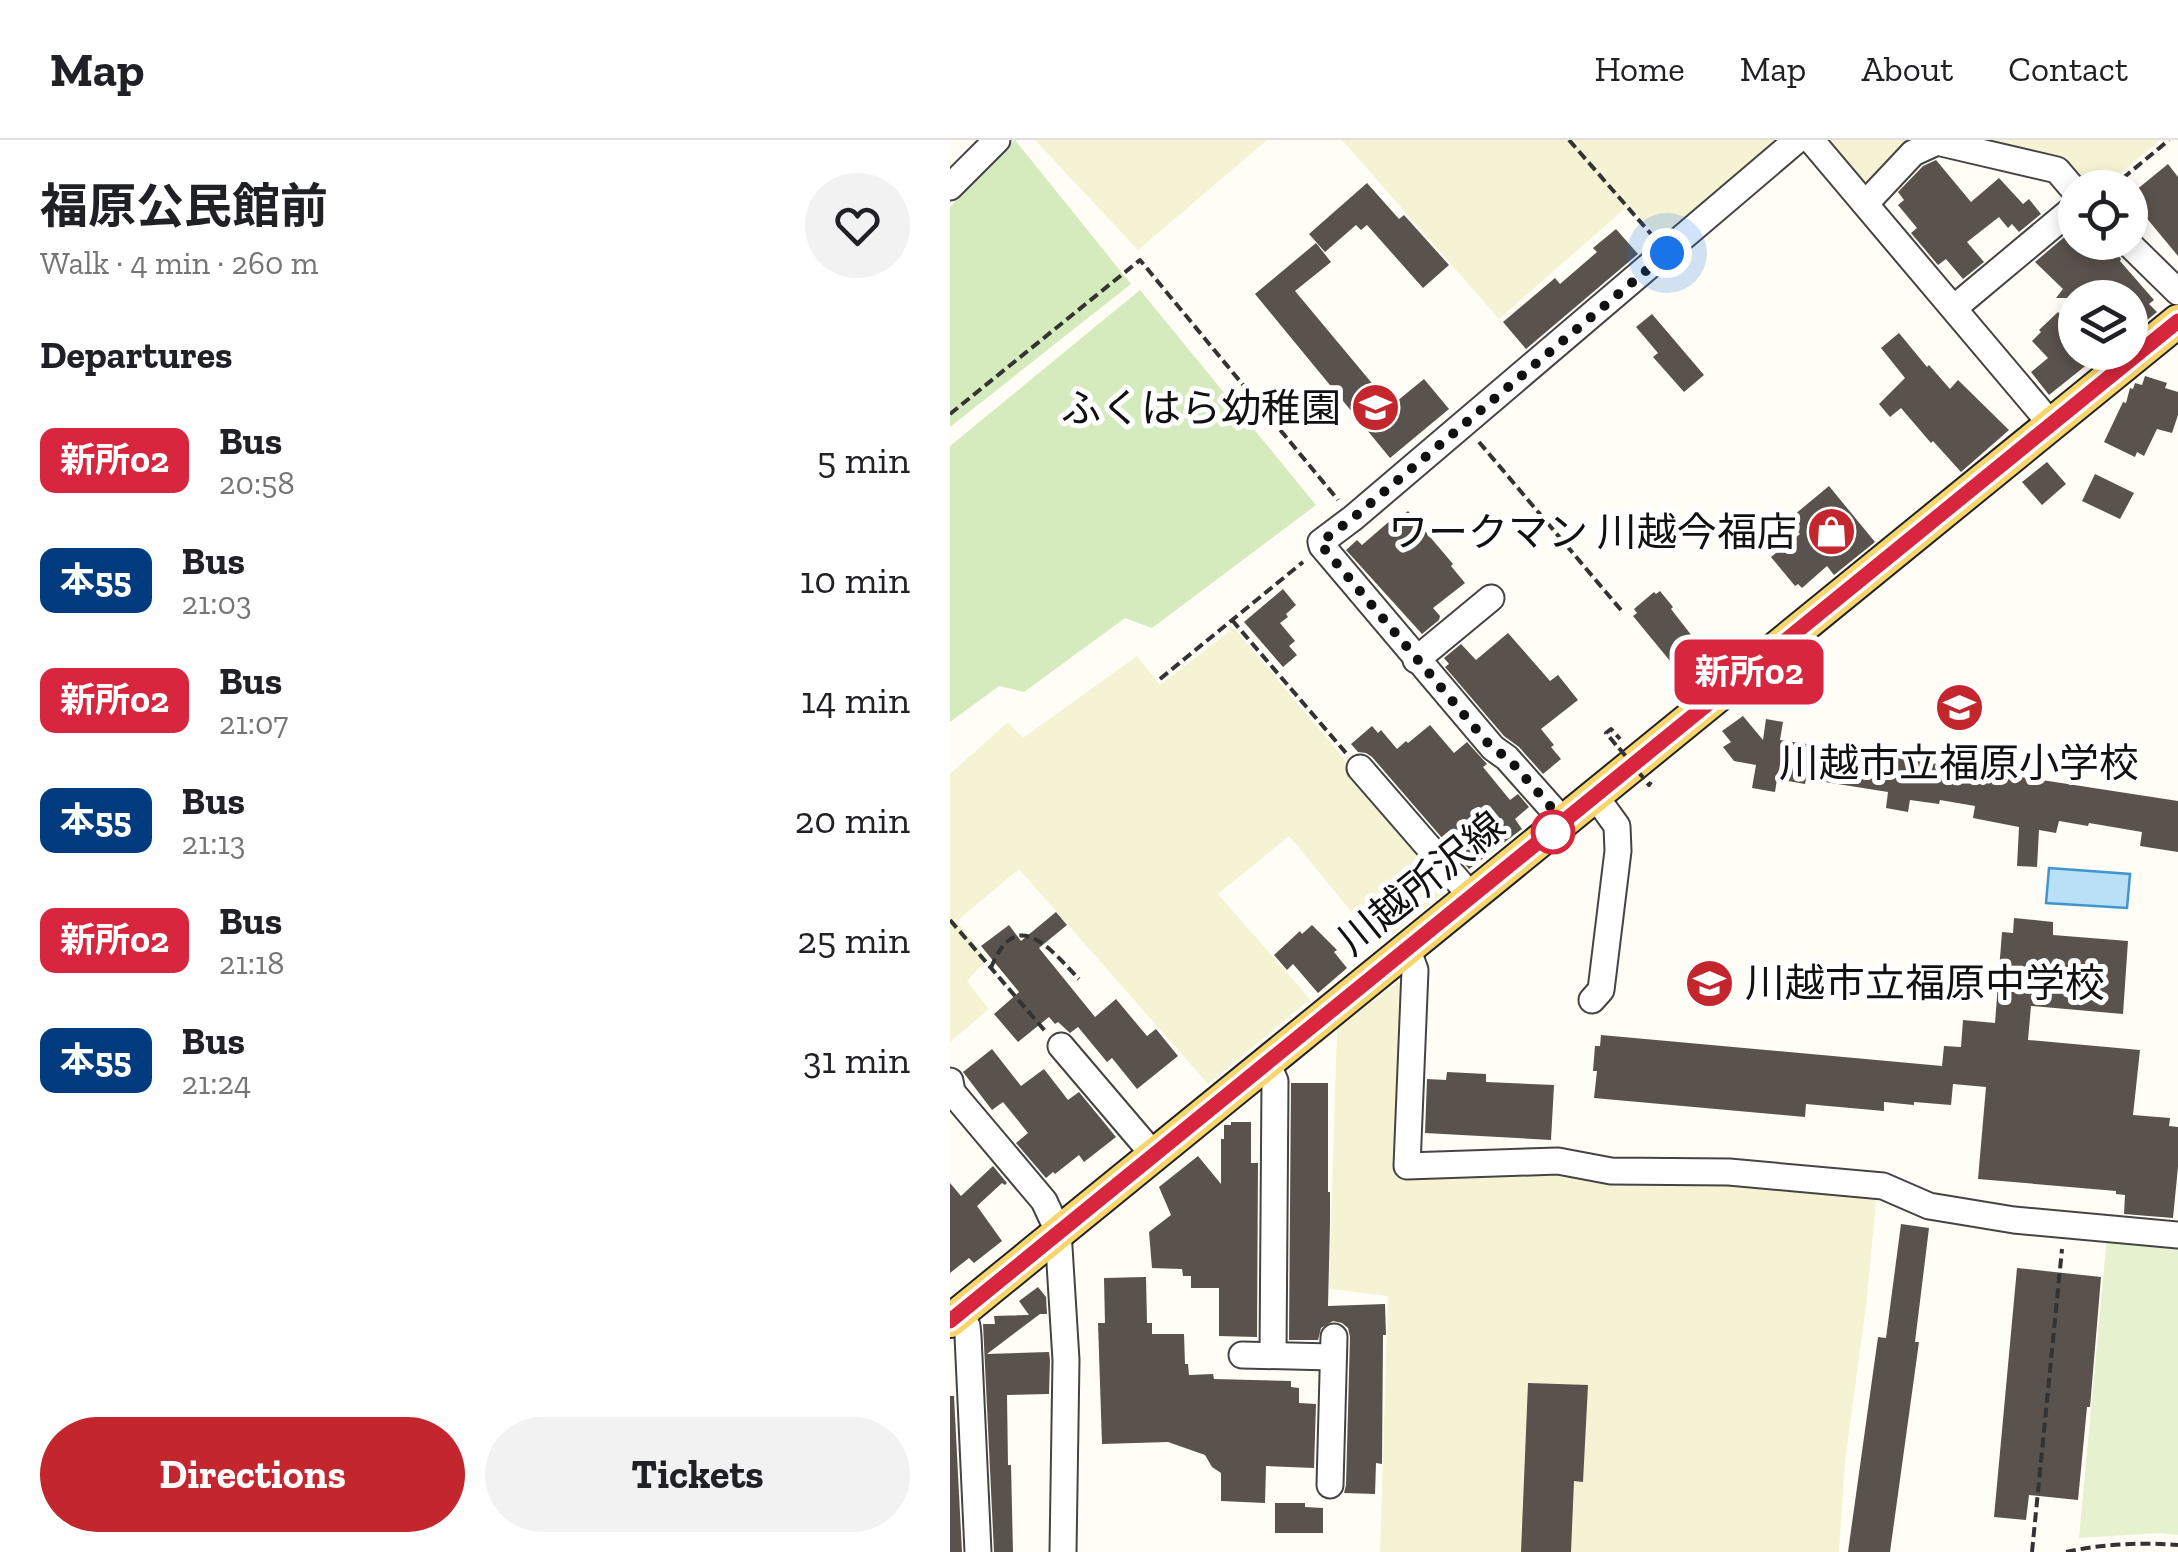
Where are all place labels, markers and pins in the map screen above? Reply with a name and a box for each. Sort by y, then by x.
school or university icon: ふくはら幼稚園 [1350,382,1402,434]
place label: ふくはら幼稚園 [1061,384,1341,432]
shop icon: ワークマン 川越今福店 [1806,506,1858,558]
place label: ワークマン 川越今福店 [1388,508,1797,556]
school or university icon: 川越市立福原小学校 [1933,682,1985,734]
place label: 川越市立福原小学校 [1779,739,2139,787]
unlabelled marker [1532,811,1574,853]
school or university icon: 川越市立福原中学校 [1684,957,1736,1009]
place label: 川越市立福原中学校 [1745,959,2105,1007]

